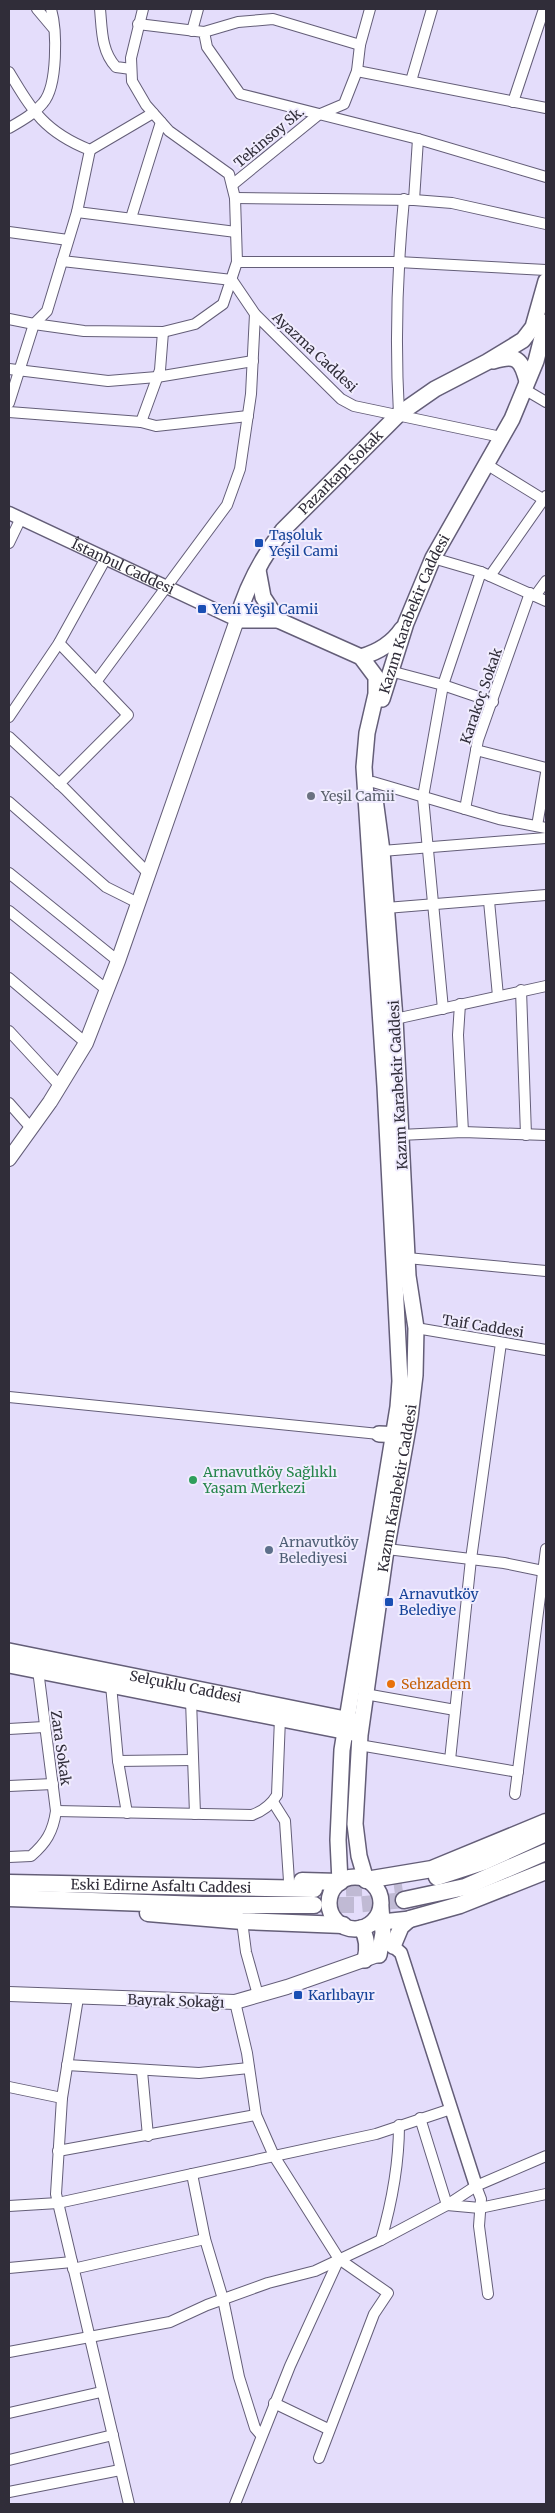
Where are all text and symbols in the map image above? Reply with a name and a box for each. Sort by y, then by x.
street label: Tekinsoy Sk. [230,102,308,172]
street label: Ayazma Caddesi [268,307,362,396]
street label: Pazarkapı Sokak [295,426,387,518]
place label: Taşoluk Yeşil Cami [268,526,339,560]
street label: Kazım Karabekir Caddesi [375,531,454,696]
street label: İstanbul Caddesi [69,535,178,599]
marker: Taşoluk Yeşil Cami [253,537,265,549]
place label: Yeni Yeşil Camii [211,600,319,618]
marker: Yeni Yeşil Camii [196,603,208,615]
street label: Karakoç Sokak [456,646,506,746]
place label: Yeşil Camii [320,787,395,805]
marker: Yeşil Camii [305,790,317,802]
street label: Kazım Karabekir Caddesi [385,999,411,1170]
street label: Taif Caddesi [441,1311,526,1341]
street label: Kazım Karabekir Caddesi [374,1403,420,1573]
place label: Arnavutköy Sağlıklı Yaşam Merkezi [202,1463,338,1497]
marker: Arnavutköy Sağlıklı Yaşam Merkezi [187,1474,199,1486]
place label: Arnavutköy Belediyesi [278,1533,360,1567]
marker: Arnavutköy Belediyesi [263,1544,275,1556]
place label: Arnavutköy Belediye [398,1585,480,1619]
marker: Arnavutköy Belediye [383,1596,395,1608]
street label: Selçuklu Caddesi [128,1667,243,1707]
place label: Sehzadem [401,1675,471,1693]
marker: Sehzadem [385,1678,397,1690]
street label: Zara Sokak [47,1709,75,1787]
street label: Eski Edirne Asfaltı Caddesi [70,1875,252,1897]
place label: Karlıbayır [308,1986,375,2004]
marker: Karlıbayır [292,1989,304,2001]
street label: Bayrak Sokağı [127,1990,225,2012]

